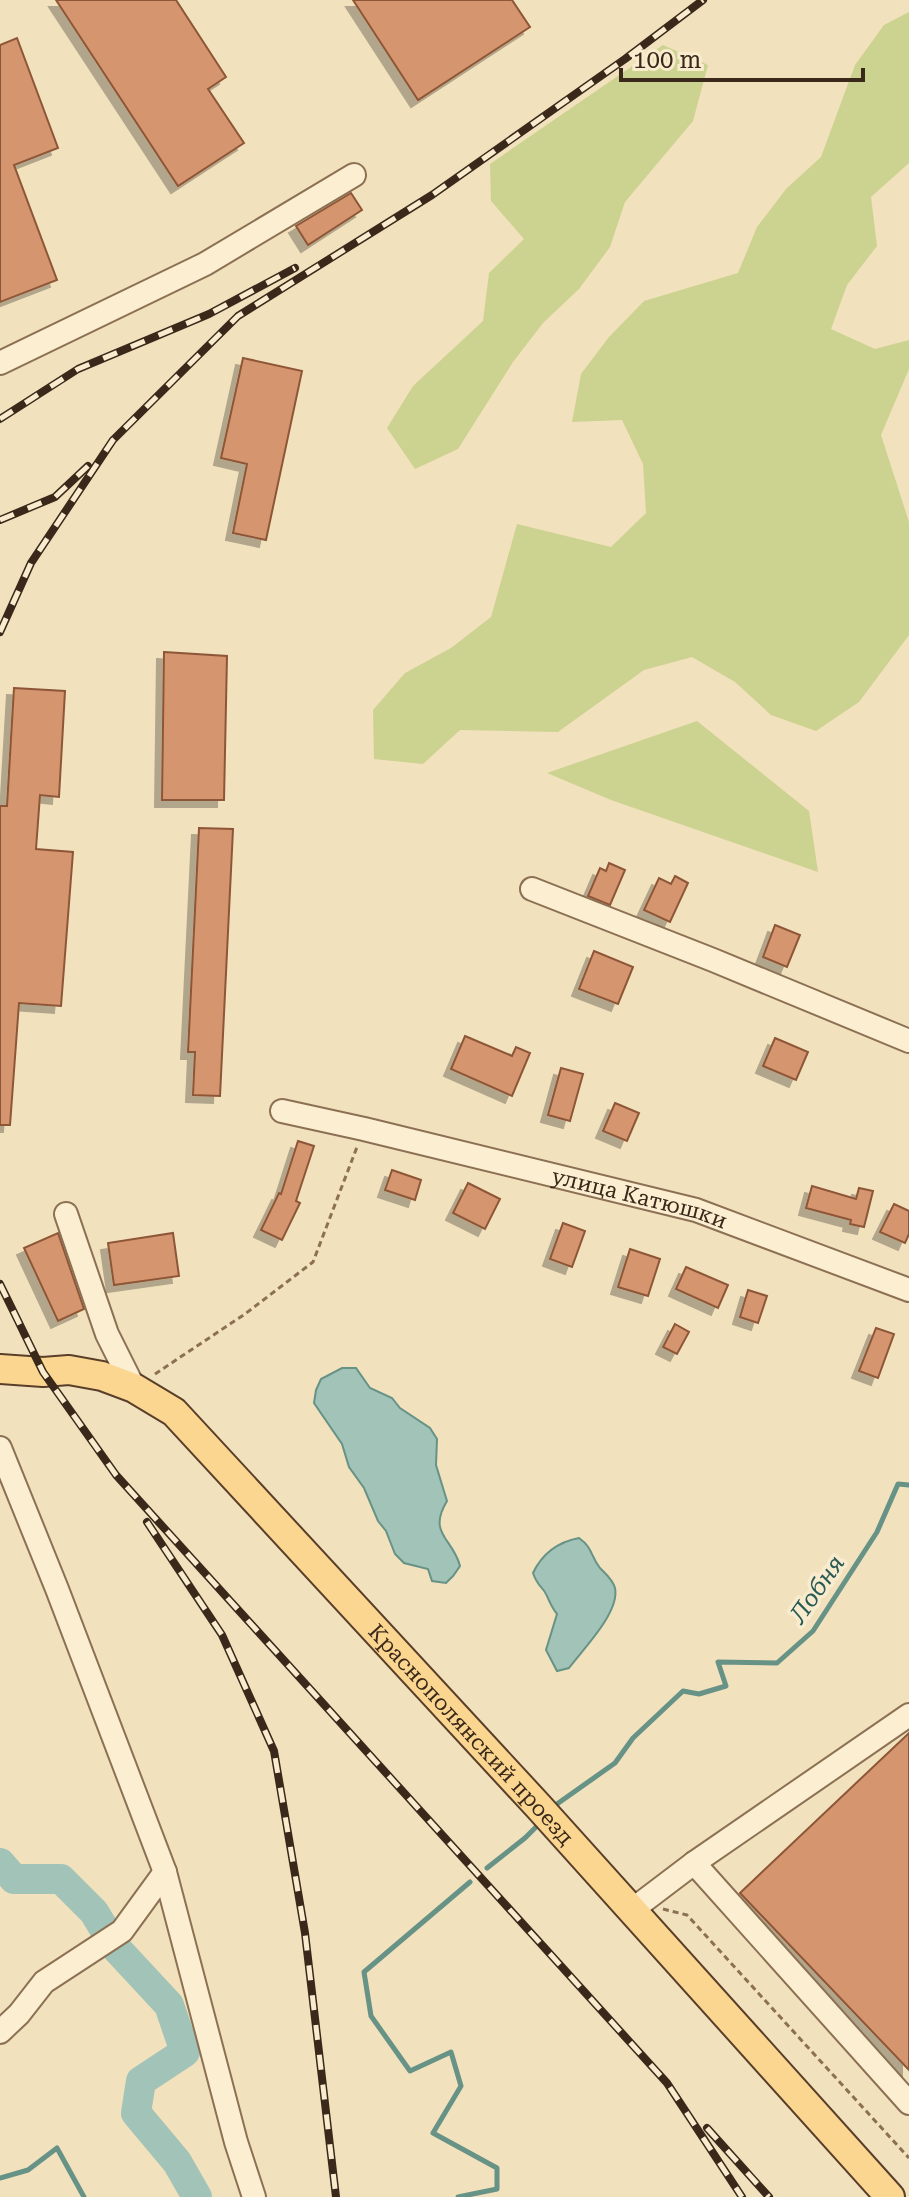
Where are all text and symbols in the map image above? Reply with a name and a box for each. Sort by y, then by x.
scale bar [621,32,863,82]
text: 100 m [633,46,701,74]
street label: улица Катюшки [549,1163,731,1234]
water label: Лобня [783,1550,850,1630]
street label: Краснополянский проезд [363,1619,579,1850]

